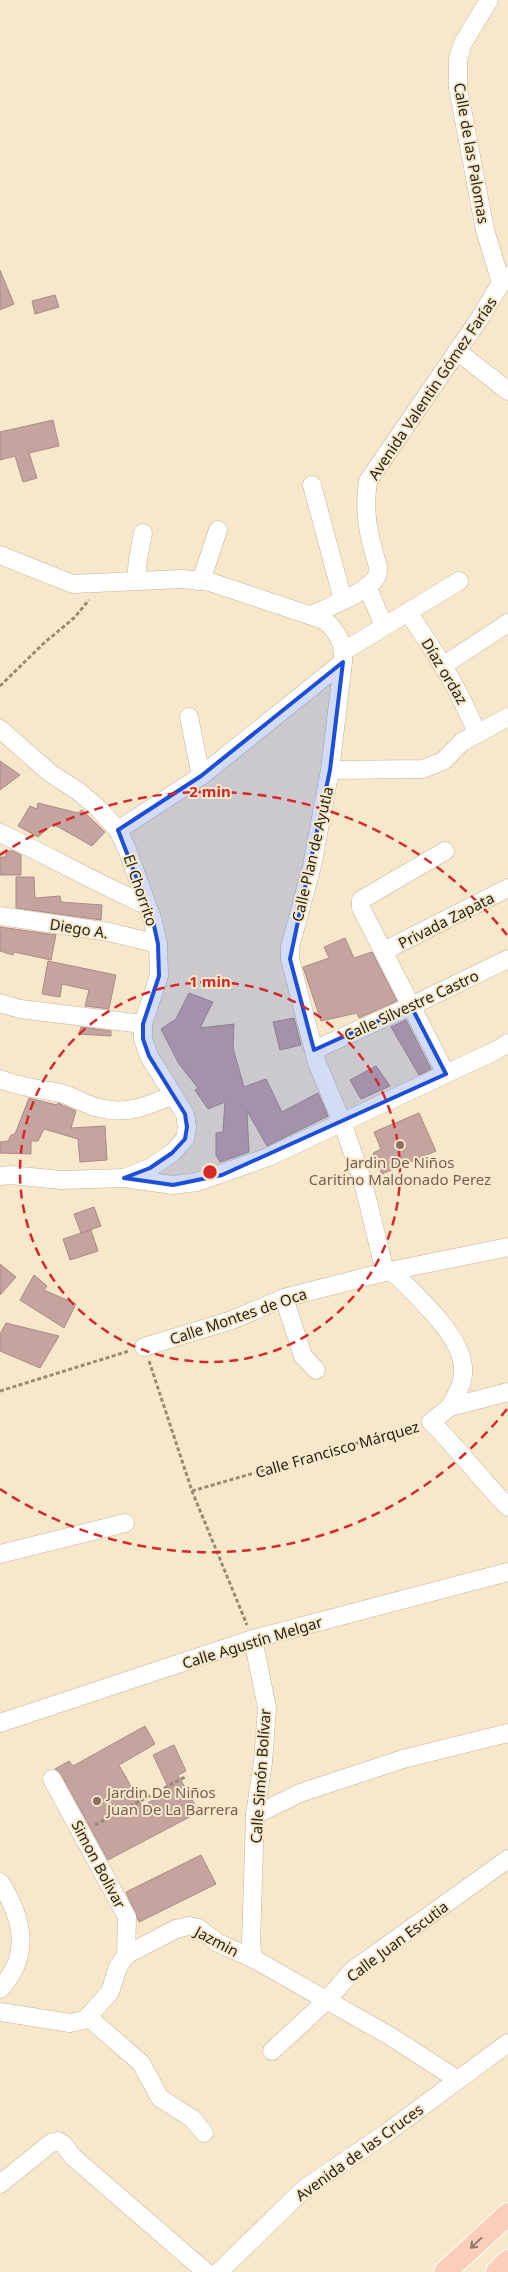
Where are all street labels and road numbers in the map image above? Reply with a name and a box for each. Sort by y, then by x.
street label: Calle de las Palomas [450,81,494,225]
street label: Avenida Valentin Gómez Farías [363,293,501,483]
street label: Díaz ordaz [417,634,473,708]
street label: Calle Plan de Ayutla [287,784,337,924]
street label: El Chorrito [119,851,163,929]
street label: Privada Zapata [395,887,497,953]
street label: Diego A. [48,914,110,942]
street label: Calle Silvestre Castro [340,965,482,1045]
street label: Calle Montes de Oca [167,1283,309,1349]
street label: Calle Francisco Márquez [253,1416,421,1482]
street label: Calle Agustín Melgar [180,1611,324,1673]
street label: Calle Simón Bolívar [245,1708,275,1844]
street label: Simon Bolivar [67,1816,131,1912]
street label: Calle Juan Escutia [342,1896,452,1986]
street label: Jazmin [190,1920,242,1961]
street label: Avenida de las Cruces [291,2099,427,2205]

